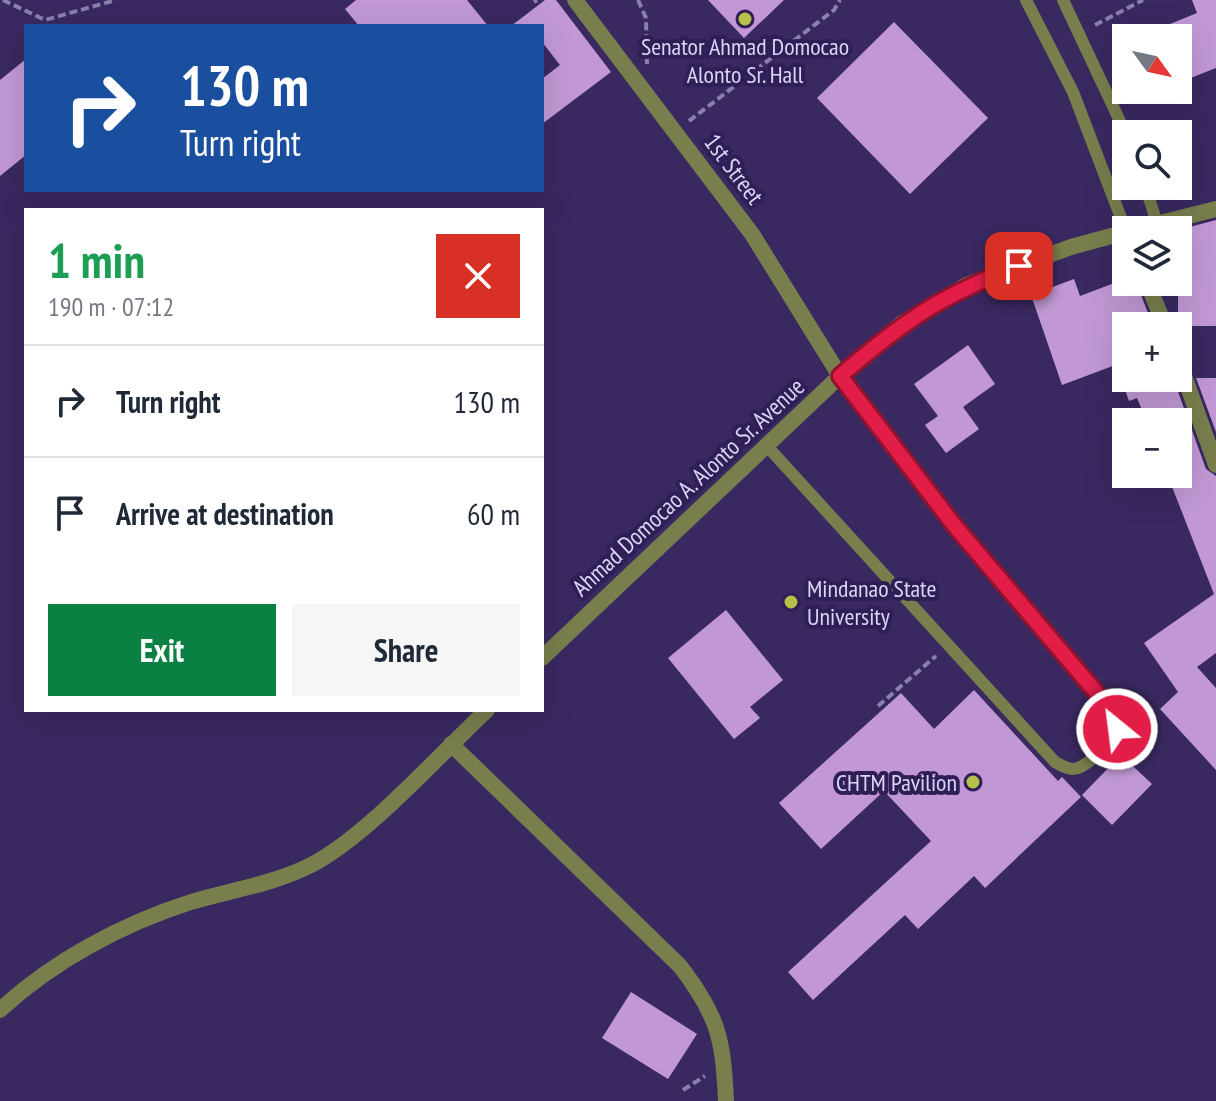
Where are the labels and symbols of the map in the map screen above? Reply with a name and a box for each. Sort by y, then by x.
marker: Senator Ahmad Domocao Alonto Sr. Hall [736,10,754,28]
north arrow [1112,24,1192,104]
place label: Senator Ahmad Domocao Alonto Sr. Hall [641,31,849,90]
street label: 1st Street [697,128,771,211]
pin [985,232,1053,300]
street label: Ahmad Domocao A. Alonto Sr. Avenue [565,371,811,603]
place label: Mindanao State University [807,573,936,632]
marker: Mindanao State University [782,593,800,611]
position arrow [1075,687,1159,771]
place label: CHTM Pavilion [836,767,957,798]
marker: CHTM Pavilion [964,773,982,791]

